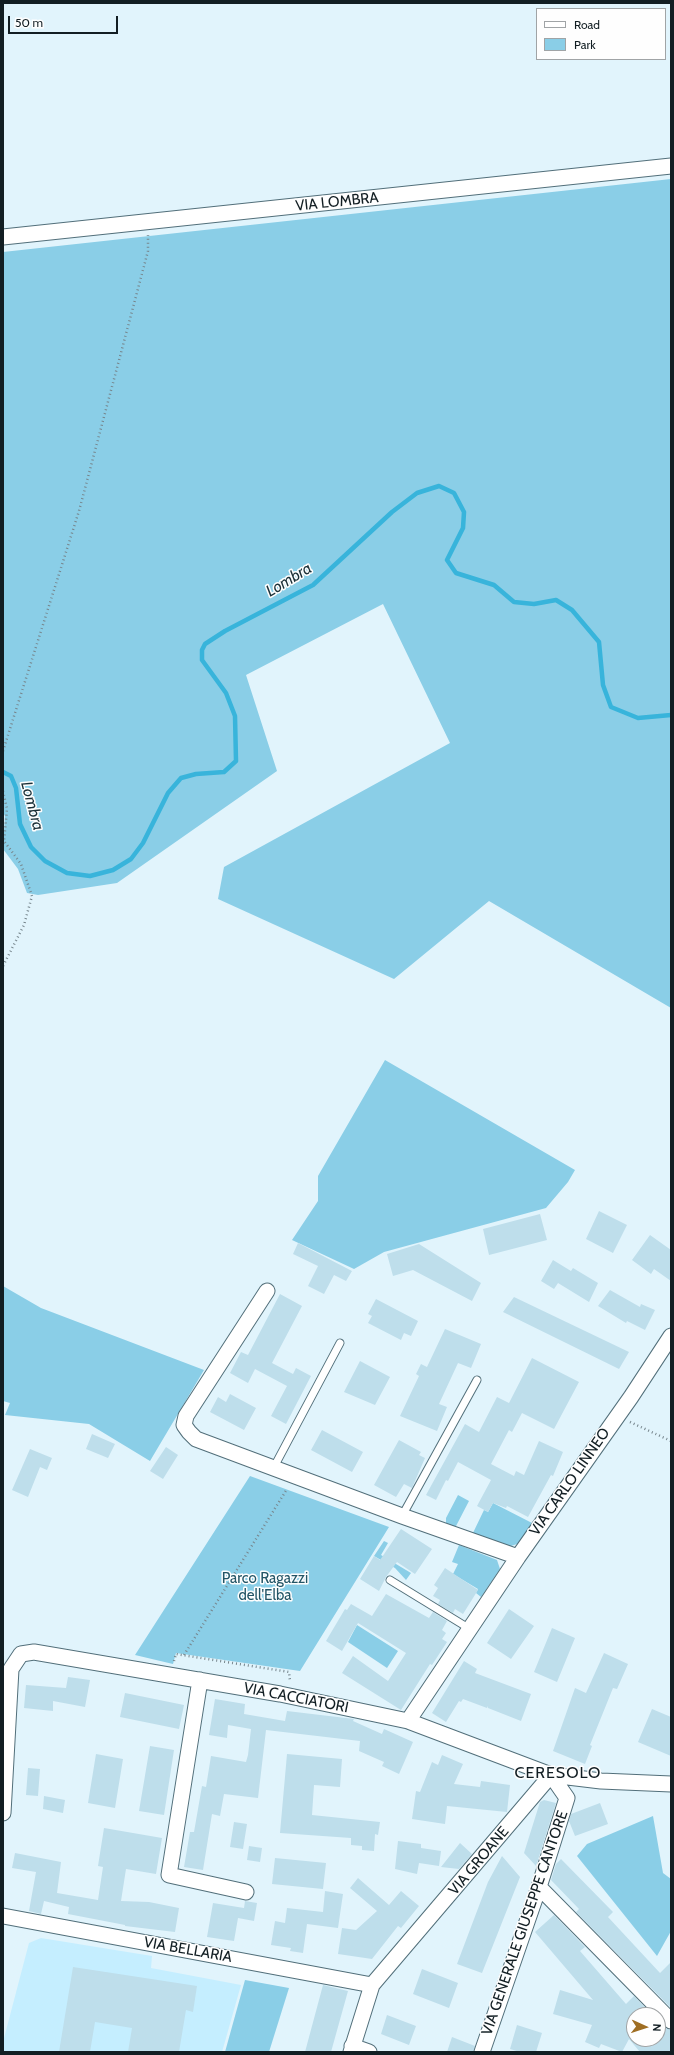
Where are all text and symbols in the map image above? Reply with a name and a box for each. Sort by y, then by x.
scale bar [10,8,120,34]
legend [536,8,666,60]
text: 50 m [15,15,43,30]
text: Road [574,17,600,32]
text: Park [574,37,596,52]
street label: VIA LOMBRA [295,189,379,215]
water label: Lombra [263,559,315,601]
water label: Lombra [16,779,48,833]
street label: VIA CARLO LINNEO [526,1425,614,1539]
park label: Parco Ragazzi dell'Elba [222,1570,308,1605]
street label: VIA CACCIATORI [242,1679,350,1717]
district label: CERESOLO [515,1763,601,1783]
street label: VIA GENERALE GIUSEPPE CANTORE [478,1808,572,2038]
street label: VIA GROANE [445,1823,513,1899]
street label: VIA BELLARIA [142,1933,234,1967]
north arrow [626,2007,666,2047]
text: N [650,2023,664,2032]

